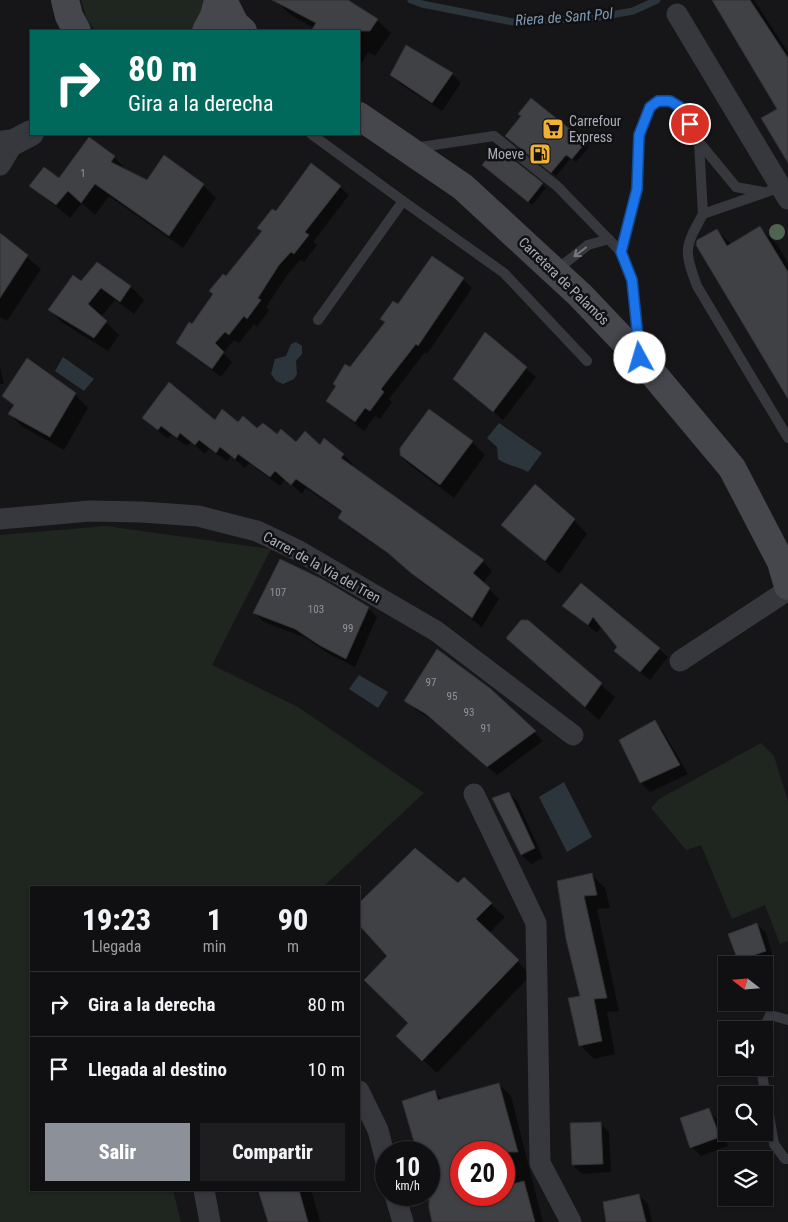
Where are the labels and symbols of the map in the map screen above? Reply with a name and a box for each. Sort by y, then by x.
water label: Riera de Sant Pol [515,5,614,29]
pin [669,103,711,145]
place label: Carrefour Express [569,113,621,145]
supermarket icon: Carrefour Express [541,117,565,141]
fuel station icon: Moeve [528,142,552,166]
place label: Moeve [487,146,524,162]
house number: 1 [80,167,86,180]
street label: Carretera de Palamós [516,234,612,328]
one-way arrow [574,246,587,257]
position arrow [613,331,665,383]
street label: Carrer de la Via del Tren [260,528,384,606]
house number: 107 [270,586,286,599]
house number: 103 [308,603,324,616]
house number: 99 [343,622,353,635]
house number: 97 [426,676,436,689]
house number: 95 [447,690,457,703]
house number: 93 [464,706,474,719]
house number: 91 [481,722,491,735]
north arrow [718,956,772,1011]
speed limit sign: 20 [450,1141,515,1206]

